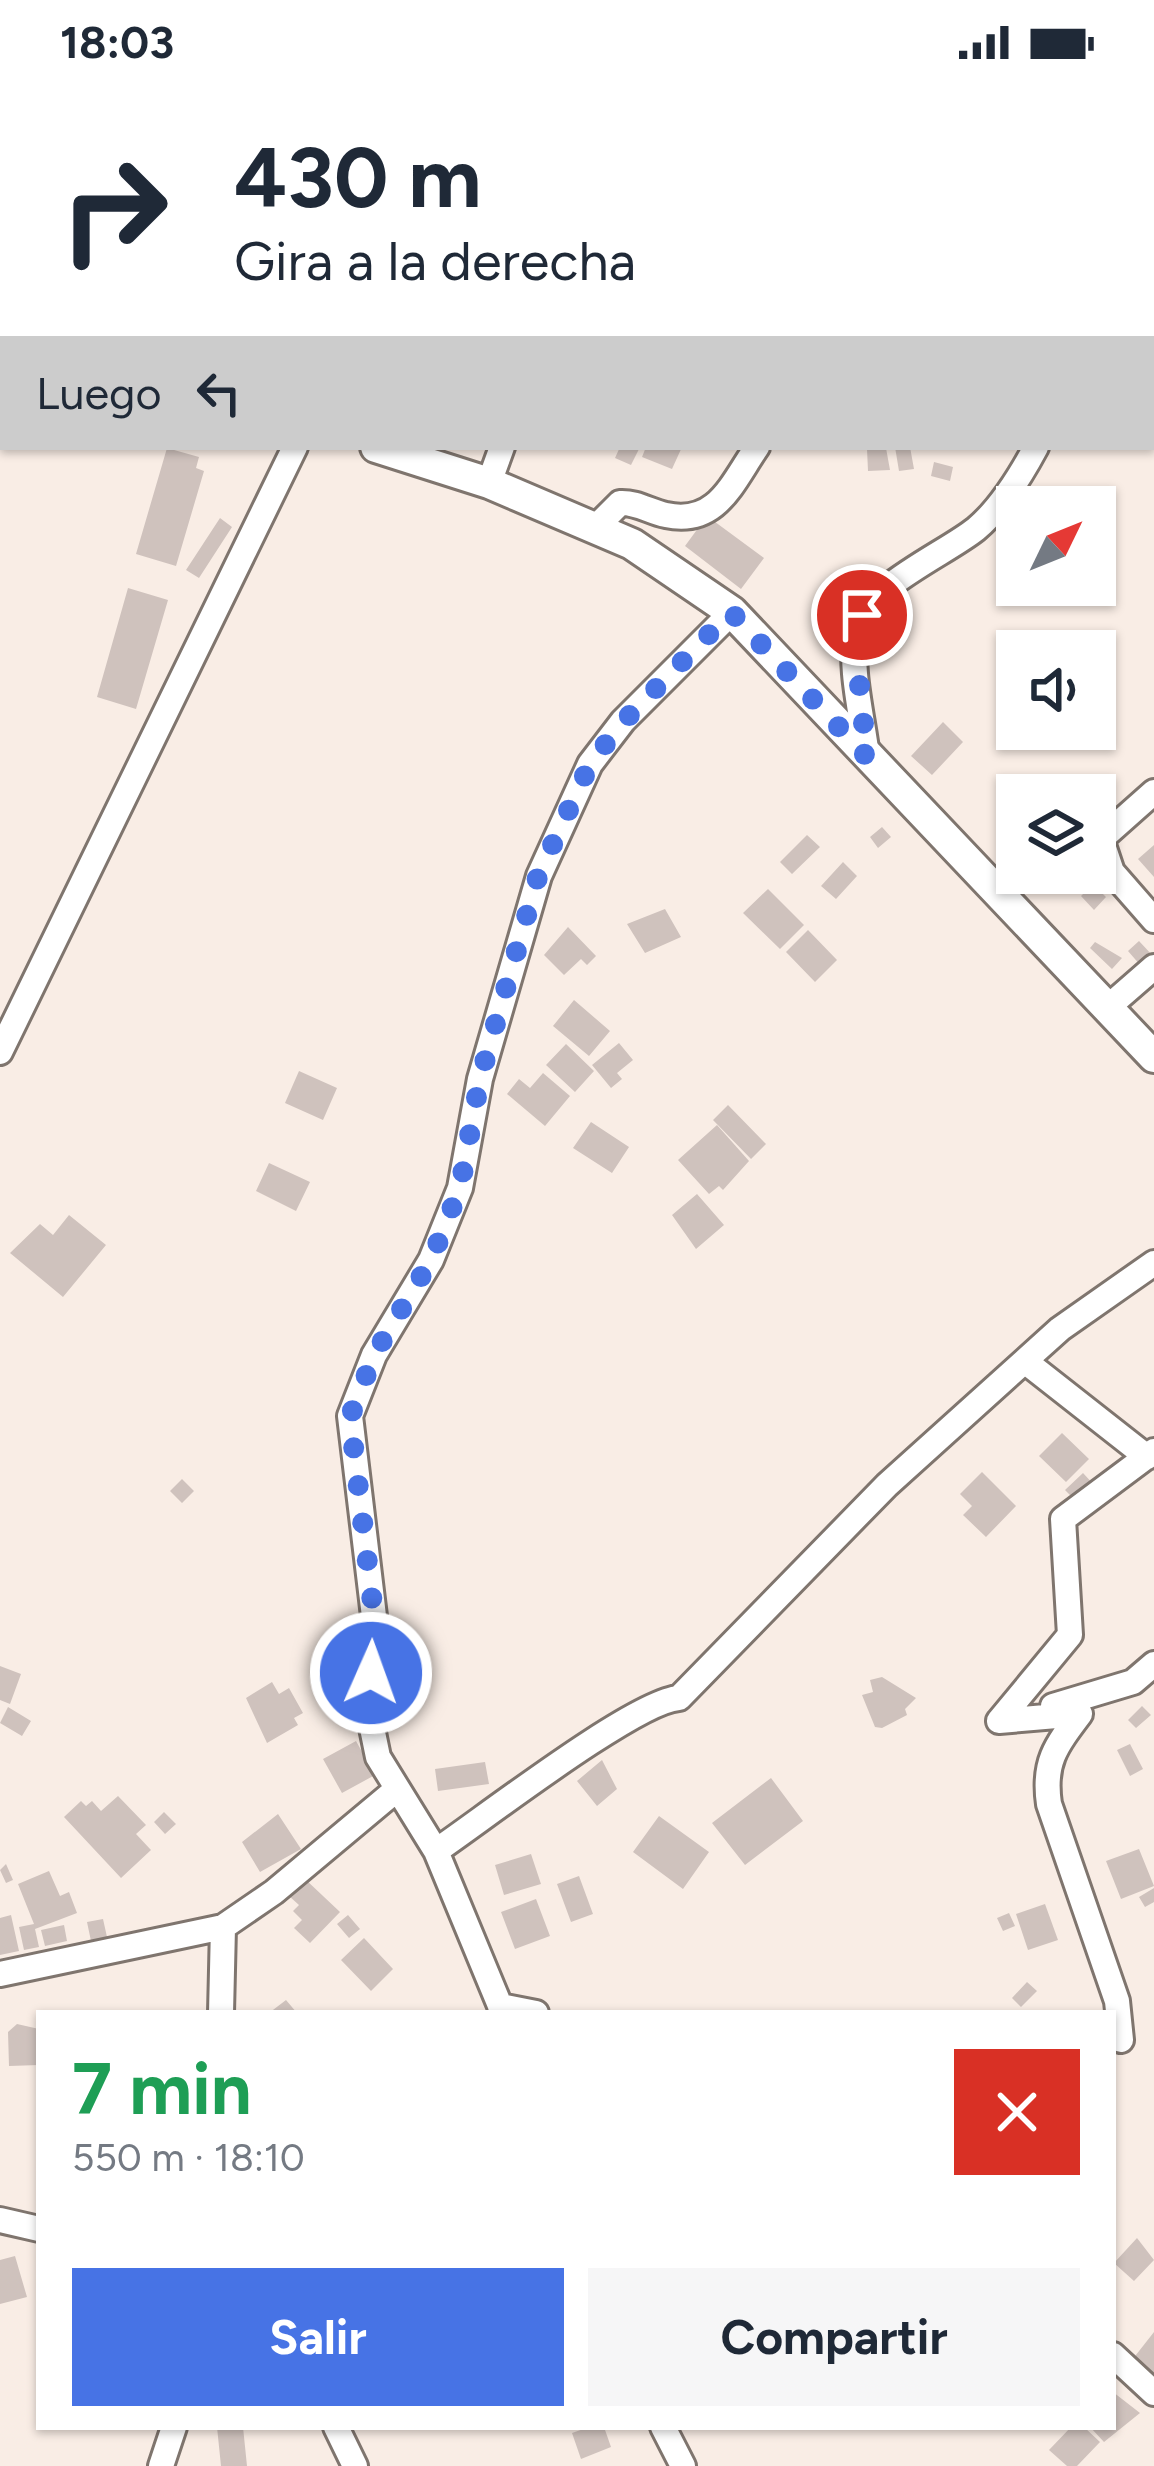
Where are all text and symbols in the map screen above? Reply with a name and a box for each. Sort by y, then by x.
text: 18:03 [60,15,174,69]
text: 430 m [234,127,482,228]
icon: right [36,132,192,288]
text: Gira a la derecha [234,229,636,294]
icon: left [186,360,252,426]
text: Luego [36,366,162,420]
north arrow [996,486,1116,606]
map controls [996,486,1116,894]
pin [811,564,913,666]
icon: arrive [829,582,895,648]
button: sound [996,630,1116,750]
button: layers [996,774,1116,894]
position arrow [308,1610,434,1736]
text: 7 min [72,2046,252,2132]
button: close [954,2049,1080,2175]
text: 550 m · 18:10 [72,2134,305,2181]
button: Salir [72,2268,564,2406]
button: Compartir [588,2268,1080,2406]

